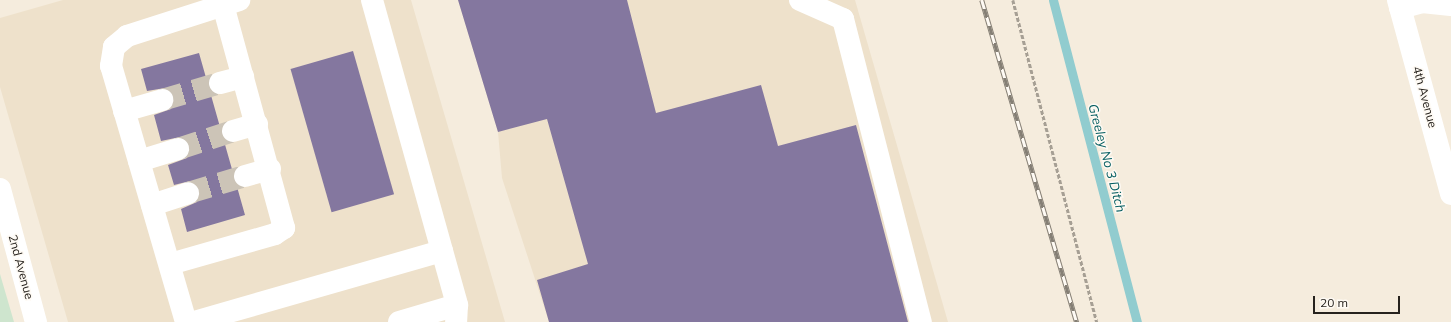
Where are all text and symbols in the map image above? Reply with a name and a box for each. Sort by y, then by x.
street label: 4th Avenue [1410,65,1440,129]
water label: Greeley No 3 Ditch [1085,102,1129,214]
street label: 2nd Avenue [5,233,37,301]
scale bar [1315,288,1402,314]
text: 20 m [1320,295,1348,310]

